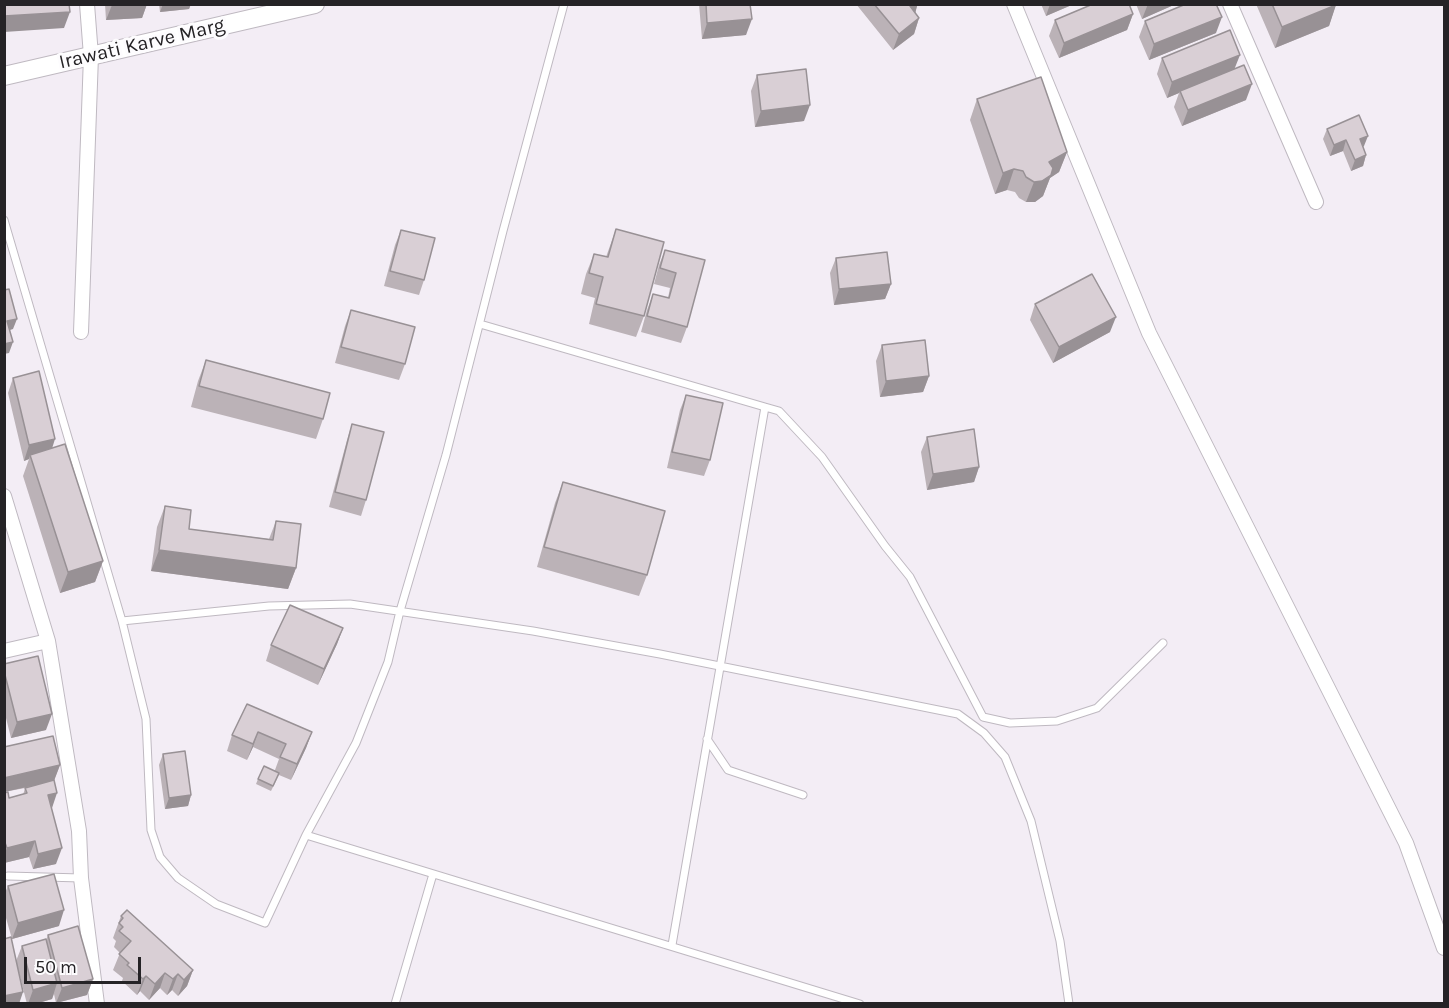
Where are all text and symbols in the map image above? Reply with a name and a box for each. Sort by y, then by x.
street label: Irawati Karve Marg [57,13,227,75]
scale bar [27,945,144,983]
text: 50 m [35,956,77,978]

